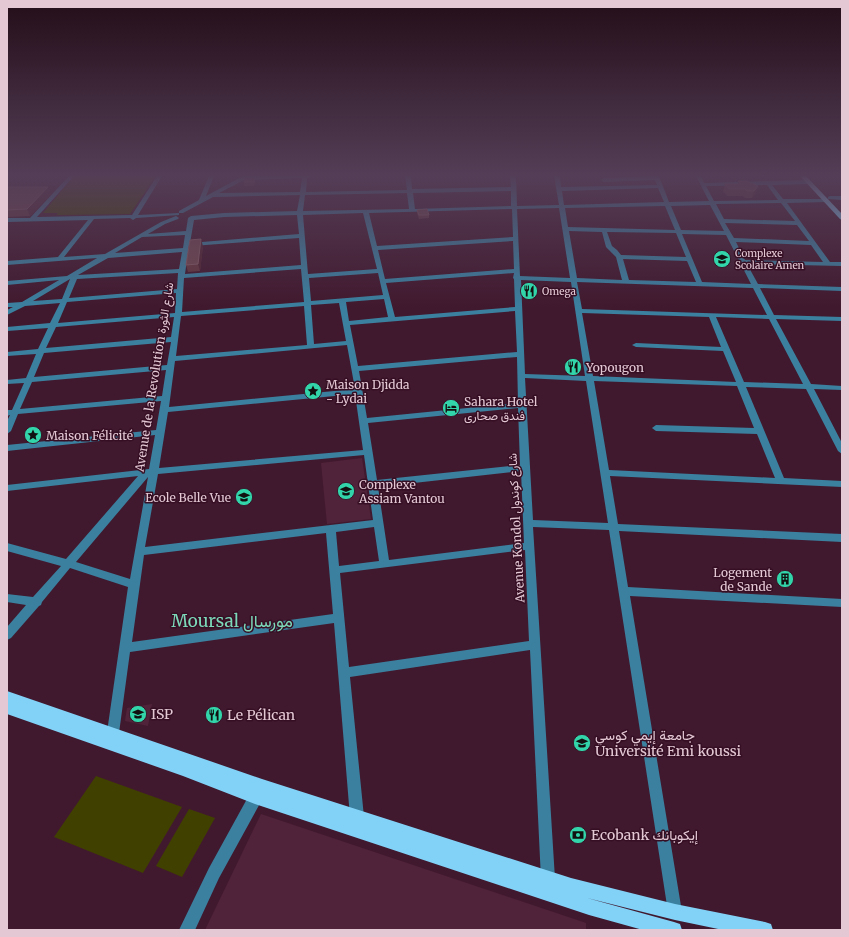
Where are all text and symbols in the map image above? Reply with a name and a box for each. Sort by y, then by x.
place label: Complexe Scolaire Amen [735,247,805,272]
school or university icon: Complexe Scolaire Amen [712,249,732,269]
street label: Avenue de la Revolution شارع الثورة [131,281,178,474]
restaurant icon: Omega [519,281,539,301]
place label: Omega [542,285,577,298]
restaurant icon: Yopougon [563,357,583,377]
place label: Yopougon [585,360,644,375]
place label: Maison Djidda - Lydai [326,377,410,406]
place icon: Maison Djidda - Lydai [303,381,323,401]
place label: Sahara Hotel فندق صحارى [464,394,538,424]
hotel icon: Sahara Hotel فندق صحارى [441,398,461,418]
place icon: Maison Félicité [23,425,43,445]
place label: Maison Félicité [46,428,133,443]
street label: Avenue Kondol شارع كوندول [505,453,529,604]
place label: Complexe Assiam Vantou [358,477,445,506]
school or university icon: Complexe Assiam Vantou [336,481,356,501]
school or university icon: Ecole Belle Vue [234,487,254,507]
place label: Ecole Belle Vue [145,490,231,505]
place label: Logement de Sande [713,565,772,594]
building icon: Logement de Sande [775,569,795,589]
district label: Moursal مورسال [171,610,293,632]
school or university icon: ISP [128,704,148,724]
place label: ISP [151,705,173,723]
restaurant icon: Le Pélican [204,705,224,725]
place label: Le Pélican [227,706,295,724]
place label: جامعة إيمي كوسي Université Emi koussi [595,726,741,760]
school or university icon: جامعة إيمي كوسي Université Emi koussi [572,733,592,753]
bank icon: Ecobank إيكوبانك [568,825,588,845]
place label: Ecobank إيكوبانك [591,826,698,845]

